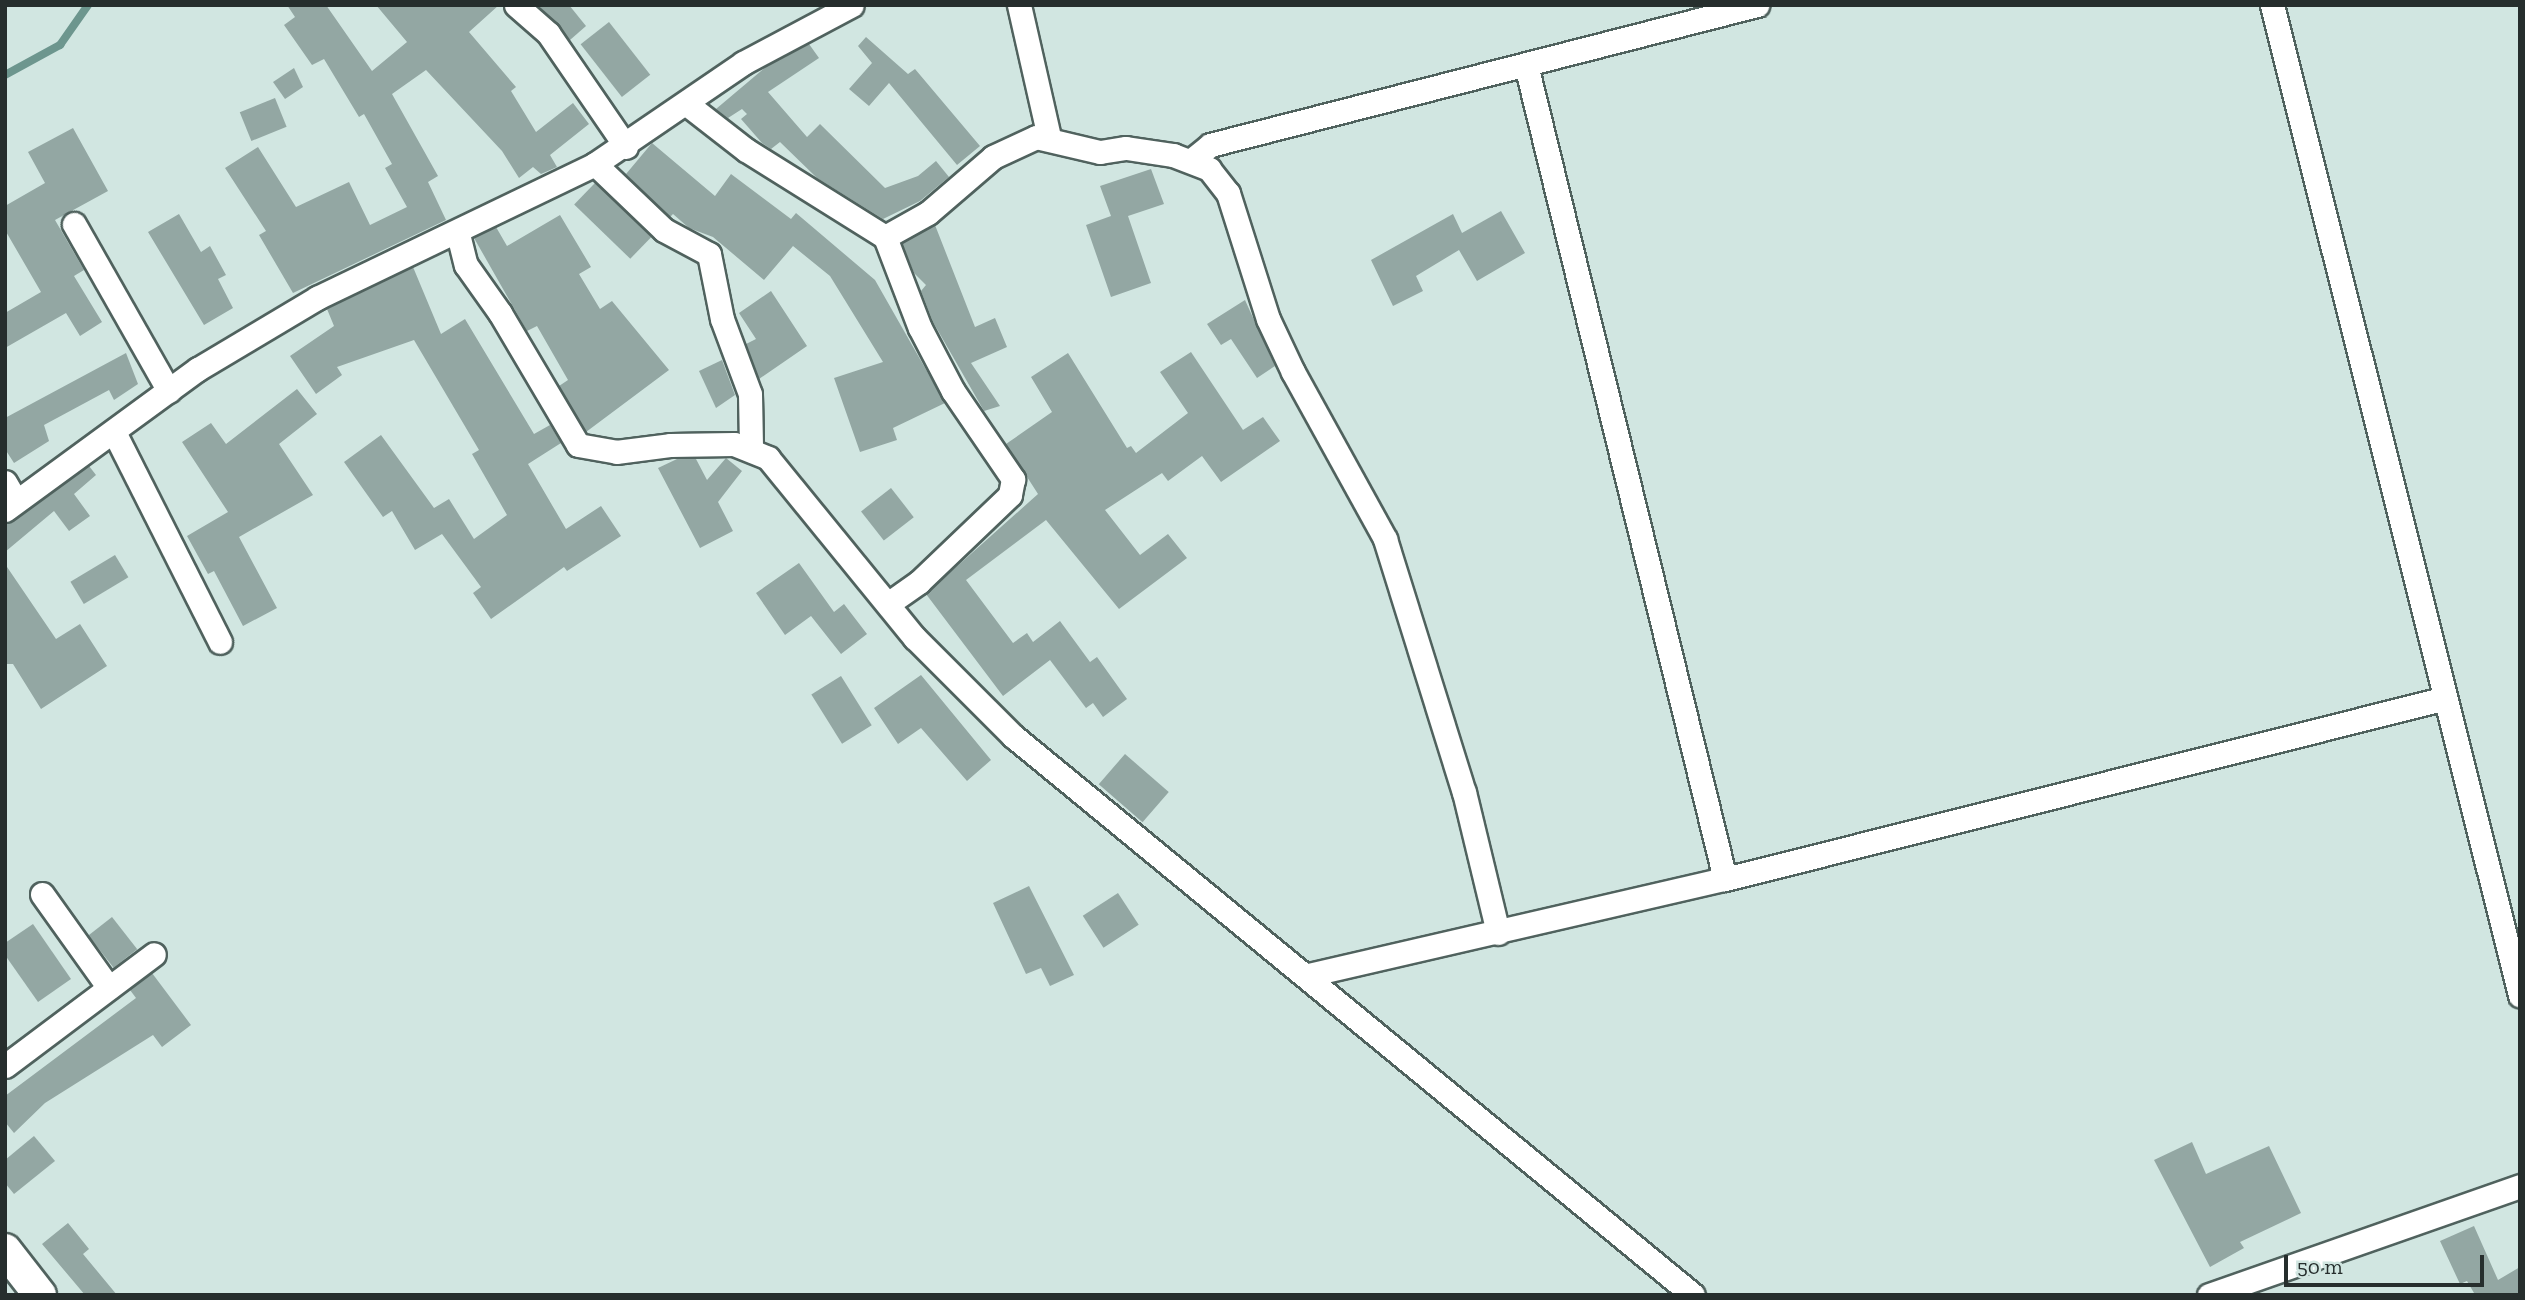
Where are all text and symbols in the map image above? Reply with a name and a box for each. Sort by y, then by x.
scale bar [2287,1240,2486,1284]
text: 50 m [2297,1254,2343,1279]

